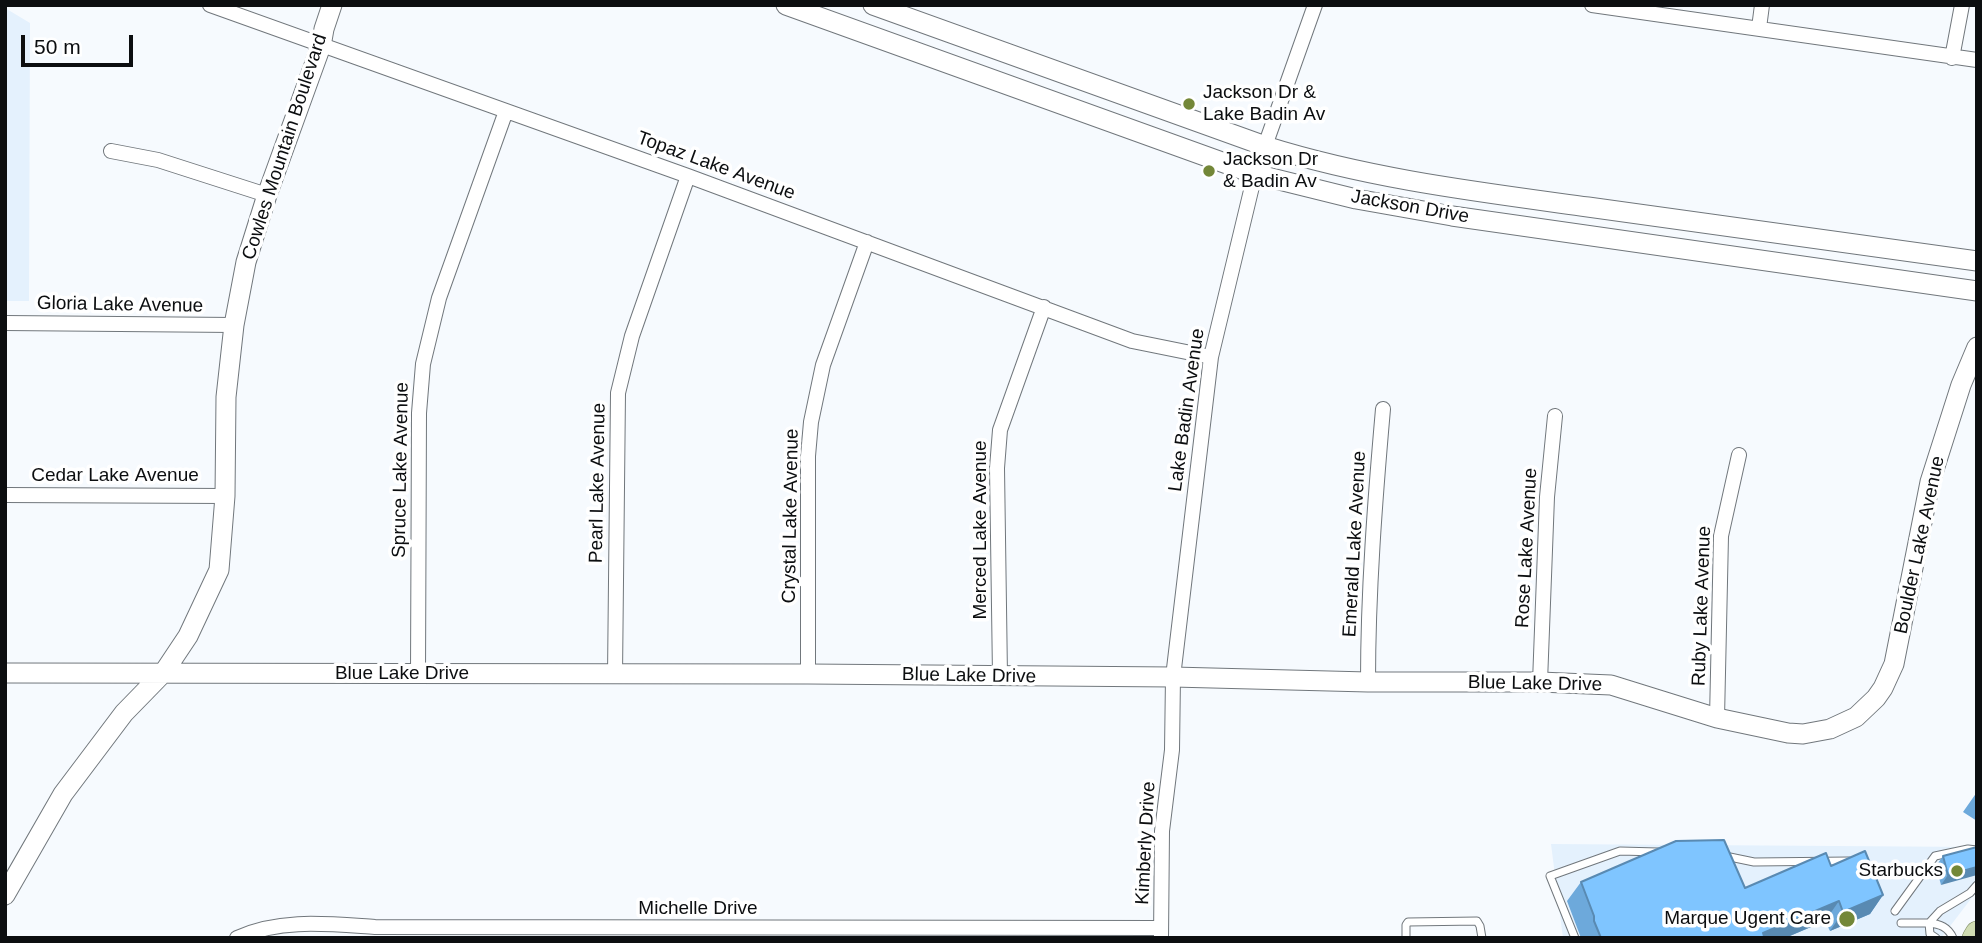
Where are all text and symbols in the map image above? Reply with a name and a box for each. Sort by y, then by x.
scale bar [24,21,136,65]
street label: Cowles Mountain Boulevard [238,31,332,263]
text: 50 m [34,35,81,58]
place label: Jackson Dr & Lake Badin Av [1203,82,1325,126]
marker: Jackson Dr & Lake Badin Av [1181,96,1197,112]
street label: Topaz Lake Avenue [634,127,798,205]
place label: Jackson Dr & Badin Av [1223,149,1318,193]
marker: Jackson Dr & Badin Av [1201,163,1217,179]
street label: Jackson Drive [1349,185,1471,229]
street label: Gloria Lake Avenue [37,292,203,318]
street label: Lake Badin Avenue [1164,327,1210,493]
street label: Spruce Lake Avenue [388,382,414,558]
street label: Pearl Lake Avenue [585,403,611,563]
street label: Crystal Lake Avenue [778,428,804,604]
street label: Merced Lake Avenue [970,440,992,620]
street label: Emerald Lake Avenue [1339,450,1371,638]
street label: Boulder Lake Avenue [1890,454,1950,636]
street label: Cedar Lake Avenue [31,465,199,487]
street label: Rose Lake Avenue [1511,467,1543,629]
street label: Ruby Lake Avenue [1688,526,1716,686]
street label: Blue Lake Drive [335,663,469,685]
street label: Blue Lake Drive [902,663,1036,689]
street label: Blue Lake Drive [1468,671,1602,697]
street label: Kimberly Drive [1131,781,1161,905]
place label: Starbucks [1859,860,1943,882]
marker: Starbucks [1949,863,1965,879]
street label: Michelle Drive [638,898,758,920]
place label: Marque Ugent Care [1664,908,1831,930]
marker: Marque Ugent Care [1837,909,1857,929]

